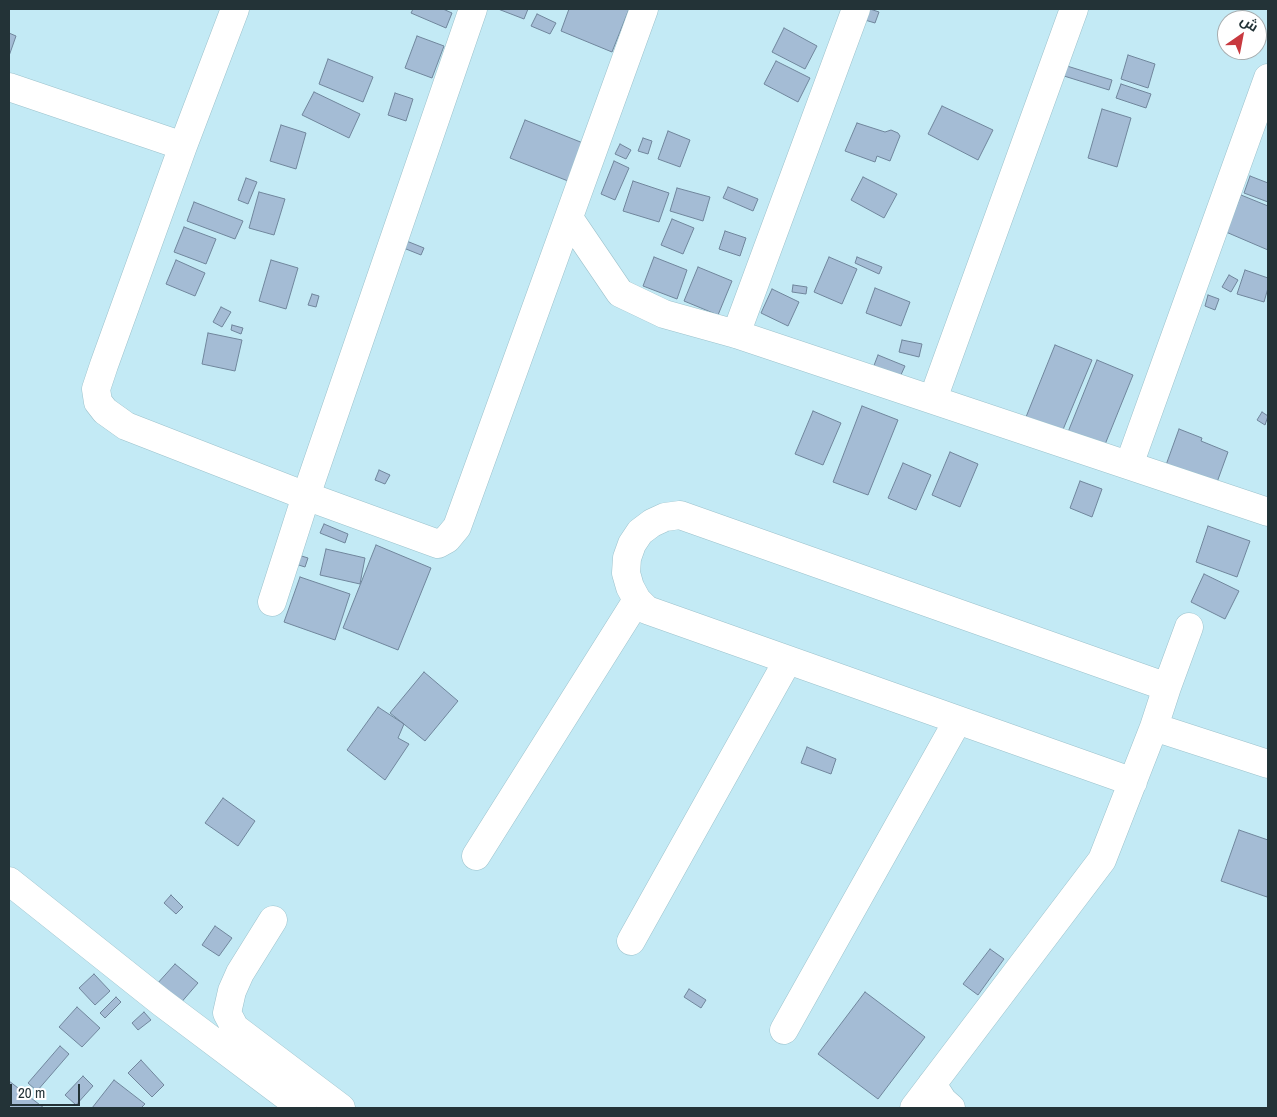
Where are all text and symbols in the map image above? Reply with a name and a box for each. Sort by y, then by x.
north arrow [1217,10,1267,60]
text: ش [1237,11,1262,36]
scale bar [12,1074,82,1106]
text: 20 m [18,1082,45,1103]

